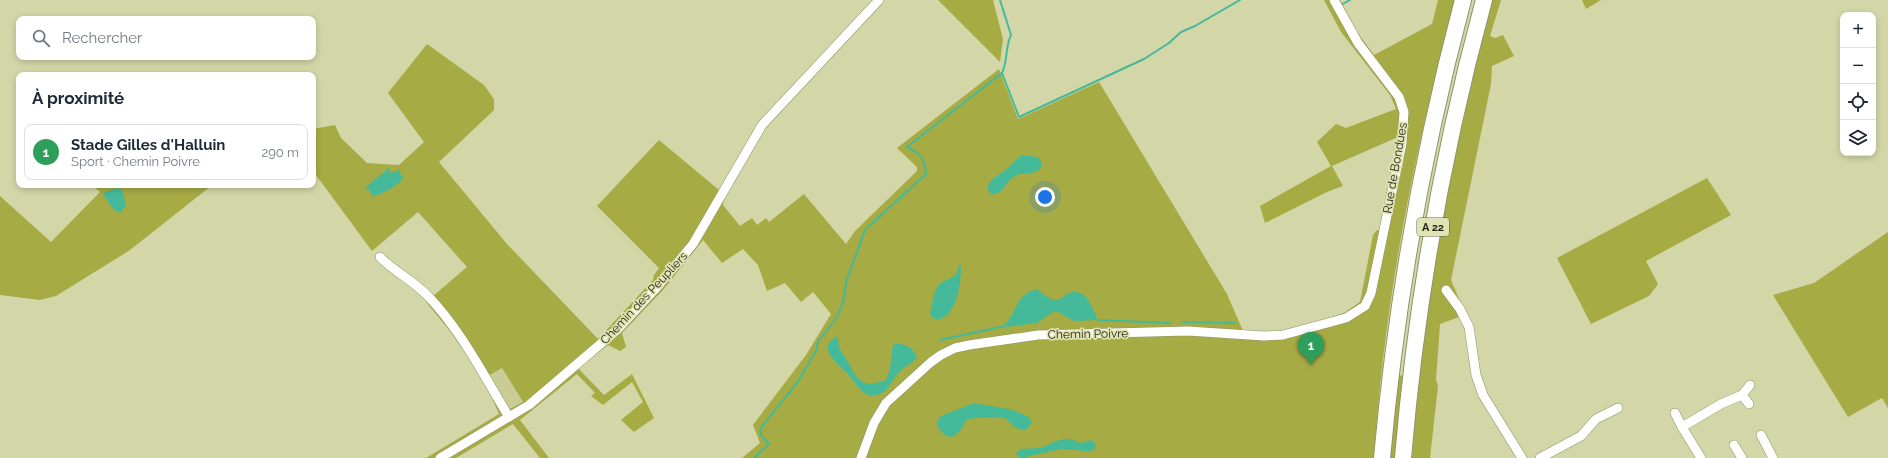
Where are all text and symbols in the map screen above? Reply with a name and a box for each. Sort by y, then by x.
map controls [1840,12,1876,156]
button: + [1840,12,1876,48]
search box [16,16,316,60]
icon: search [30,27,52,49]
text: Rechercher [62,29,142,47]
button: − [1840,48,1876,84]
button: locate [1840,84,1876,120]
text: À proximité [32,88,124,108]
button: layers [1840,120,1876,156]
street label: Rue de Bondues [1380,121,1410,215]
text: Stade Gilles d'Halluin [71,136,225,154]
text: 1 [43,145,49,160]
text: 290 m [261,145,299,160]
text: Sport · Chemin Poivre [71,154,200,169]
your location [1035,187,1055,207]
road number: A 22 [1417,218,1449,236]
street label: Chemin des Peupliers [598,249,691,347]
street label: Chemin Poivre [1048,326,1128,342]
pin: 1 [1298,332,1324,365]

